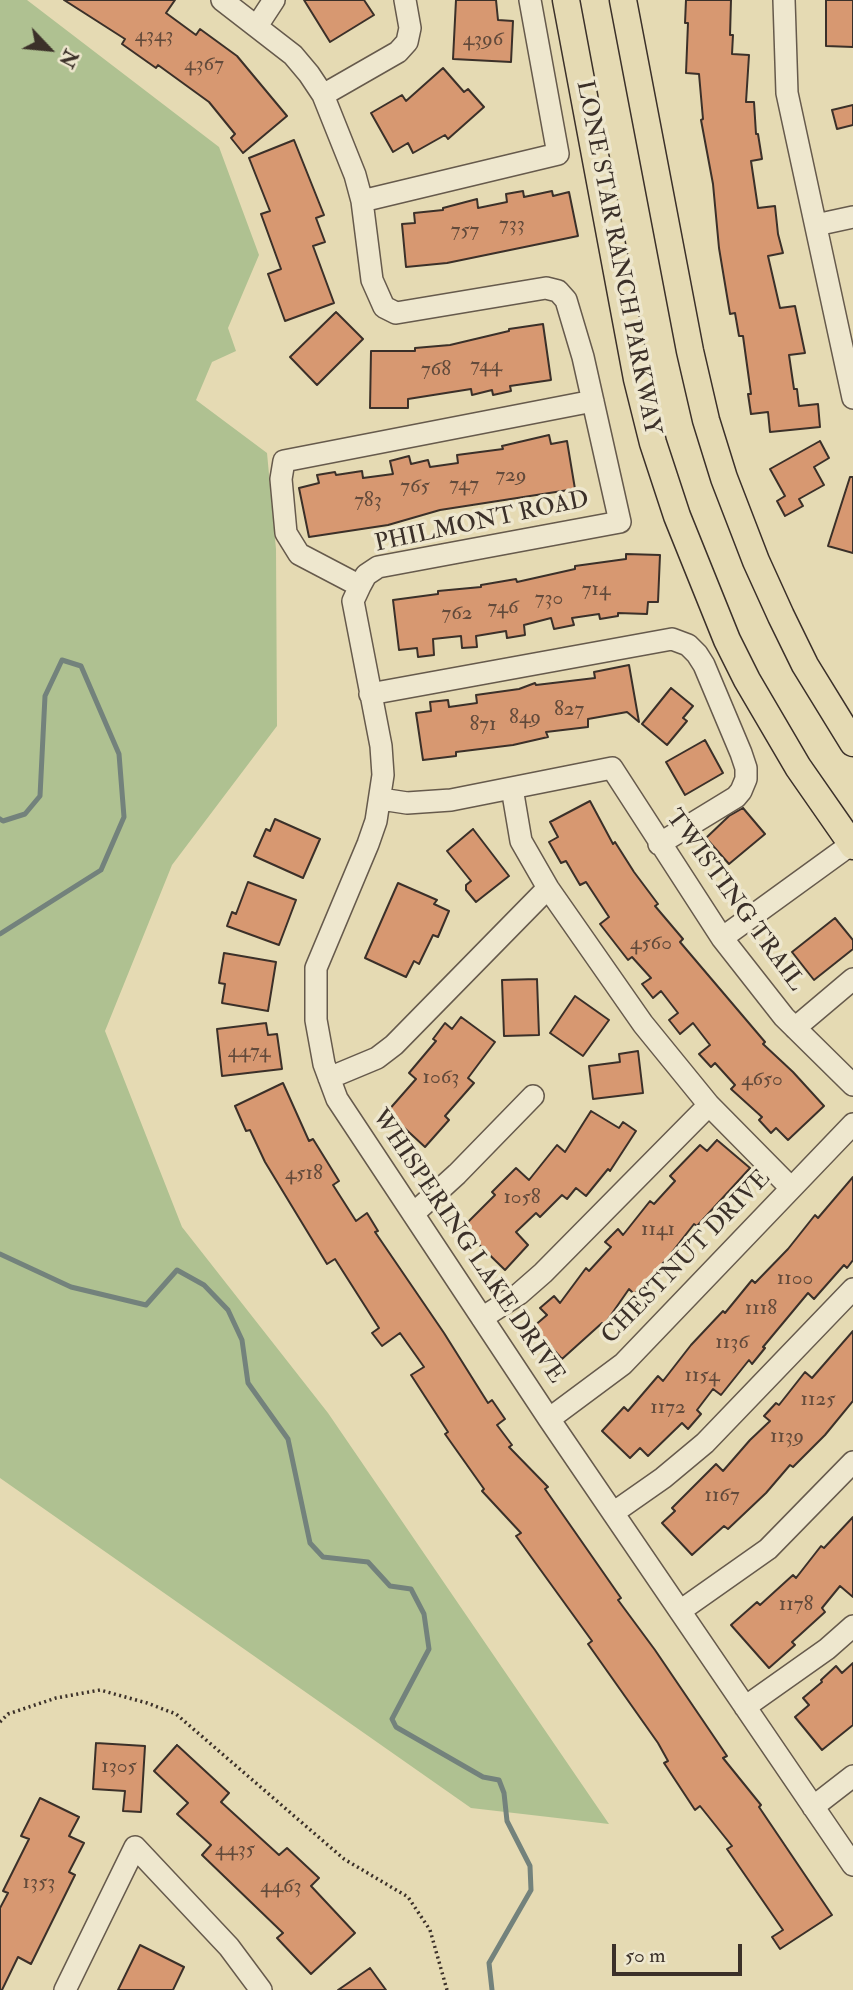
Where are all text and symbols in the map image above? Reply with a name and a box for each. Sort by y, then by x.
north arrow [14,14,84,84]
house number: 4343 [135,23,173,49]
house number: 4396 [463,27,503,53]
text: N [53,45,82,71]
house number: 4367 [184,52,224,78]
street label: LONE STAR RANCH PARKWAY [568,78,666,438]
house number: 733 [499,212,525,238]
house number: 757 [451,218,479,244]
house number: 744 [470,353,502,379]
house number: 768 [421,357,451,383]
house number: 729 [495,463,527,489]
house number: 747 [449,472,479,498]
house number: 765 [400,474,430,500]
street label: PHILMONT ROAD [372,486,592,560]
house number: 783 [354,488,382,514]
house number: 714 [582,577,610,603]
house number: 730 [535,586,563,612]
house number: 746 [488,595,518,621]
house number: 762 [442,601,472,627]
house number: 827 [554,697,584,723]
house number: 849 [509,705,541,731]
house number: 871 [470,712,496,738]
street label: TWISTING TRAIL [659,805,809,997]
house number: 4560 [630,931,672,957]
house number: 4474 [228,1039,270,1065]
house number: 1063 [423,1065,459,1091]
house number: 4650 [741,1067,783,1093]
street label: WHISPERING LAKE DRIVE [364,1105,570,1389]
house number: 4518 [285,1161,323,1187]
street label: CHESTNUT DRIVE [597,1165,777,1351]
house number: 1058 [503,1185,541,1211]
house number: 1141 [641,1217,675,1243]
house number: 1100 [777,1266,813,1292]
house number: 1118 [745,1296,777,1322]
house number: 1136 [715,1330,749,1356]
house number: 1154 [685,1363,719,1389]
house number: 1125 [801,1387,835,1413]
house number: 1172 [650,1395,686,1421]
house number: 1139 [770,1424,804,1450]
house number: 1167 [704,1483,740,1509]
house number: 1178 [779,1592,813,1618]
house number: 1305 [101,1754,137,1780]
house number: 4435 [215,1837,255,1863]
house number: 1353 [23,1870,55,1896]
house number: 4463 [260,1874,302,1900]
scale bar [615,1930,744,1974]
text: 50 m [625,1942,666,1969]

